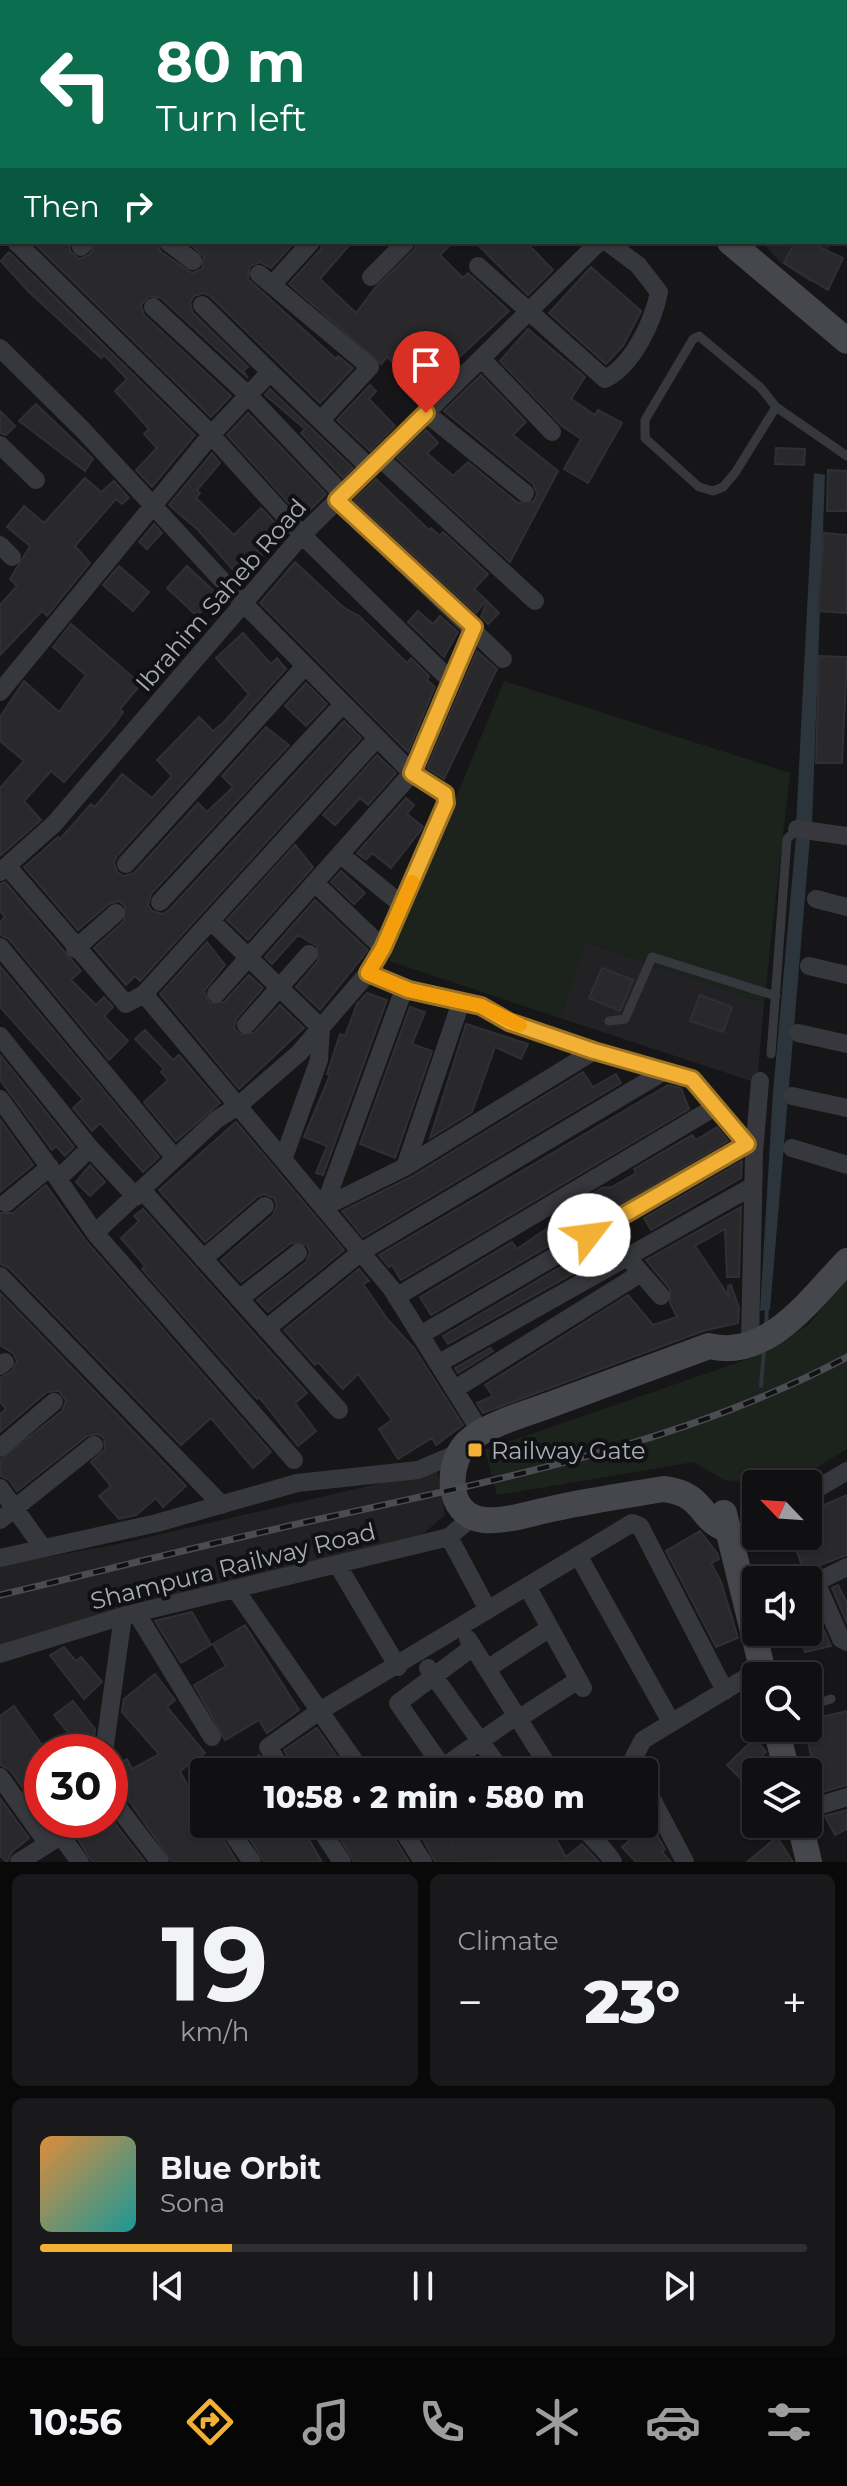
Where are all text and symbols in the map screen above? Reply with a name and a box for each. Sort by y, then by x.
text: 80 m [156,28,306,96]
icon: left [24,32,128,136]
text: Turn left [156,96,307,140]
icon: right [116,184,160,228]
text: Then [24,188,100,225]
pin [392,331,460,413]
icon: arrive [404,343,448,387]
street label: Ibrahim Saheb Road [129,493,313,697]
position arrow [547,1193,631,1277]
place label: Railway Gate [491,1436,645,1465]
marker: Railway Gate [466,1441,484,1459]
north arrow [742,1470,822,1550]
map controls [742,1470,822,1838]
street label: Shampura Railway Road [87,1517,379,1615]
button: sound [742,1566,822,1646]
button: search [742,1662,822,1742]
speed limit sign: 30 [24,1734,128,1838]
button: layers [742,1758,822,1838]
text: 10:58 · 2 min · 580 m [264,1779,585,1816]
text: 19 [161,1900,268,2027]
text: Climate [458,1925,559,1957]
text: 23° [584,1965,680,2038]
text: − [458,1975,483,2029]
text: + [782,1975,807,2029]
text: km/h [180,2016,249,2048]
text: Blue Orbit [160,2150,321,2187]
text: Sona [160,2187,225,2219]
icon: previous [146,2264,190,2308]
icon: pause [401,2264,445,2308]
icon: next [657,2264,701,2308]
icon: directions [182,2394,238,2450]
icon: music [298,2394,354,2450]
icon: phone [414,2394,470,2450]
icon: climate [529,2394,585,2450]
icon: car [645,2394,701,2450]
icon: filters [761,2394,817,2450]
text: 10:56 [30,2400,122,2444]

